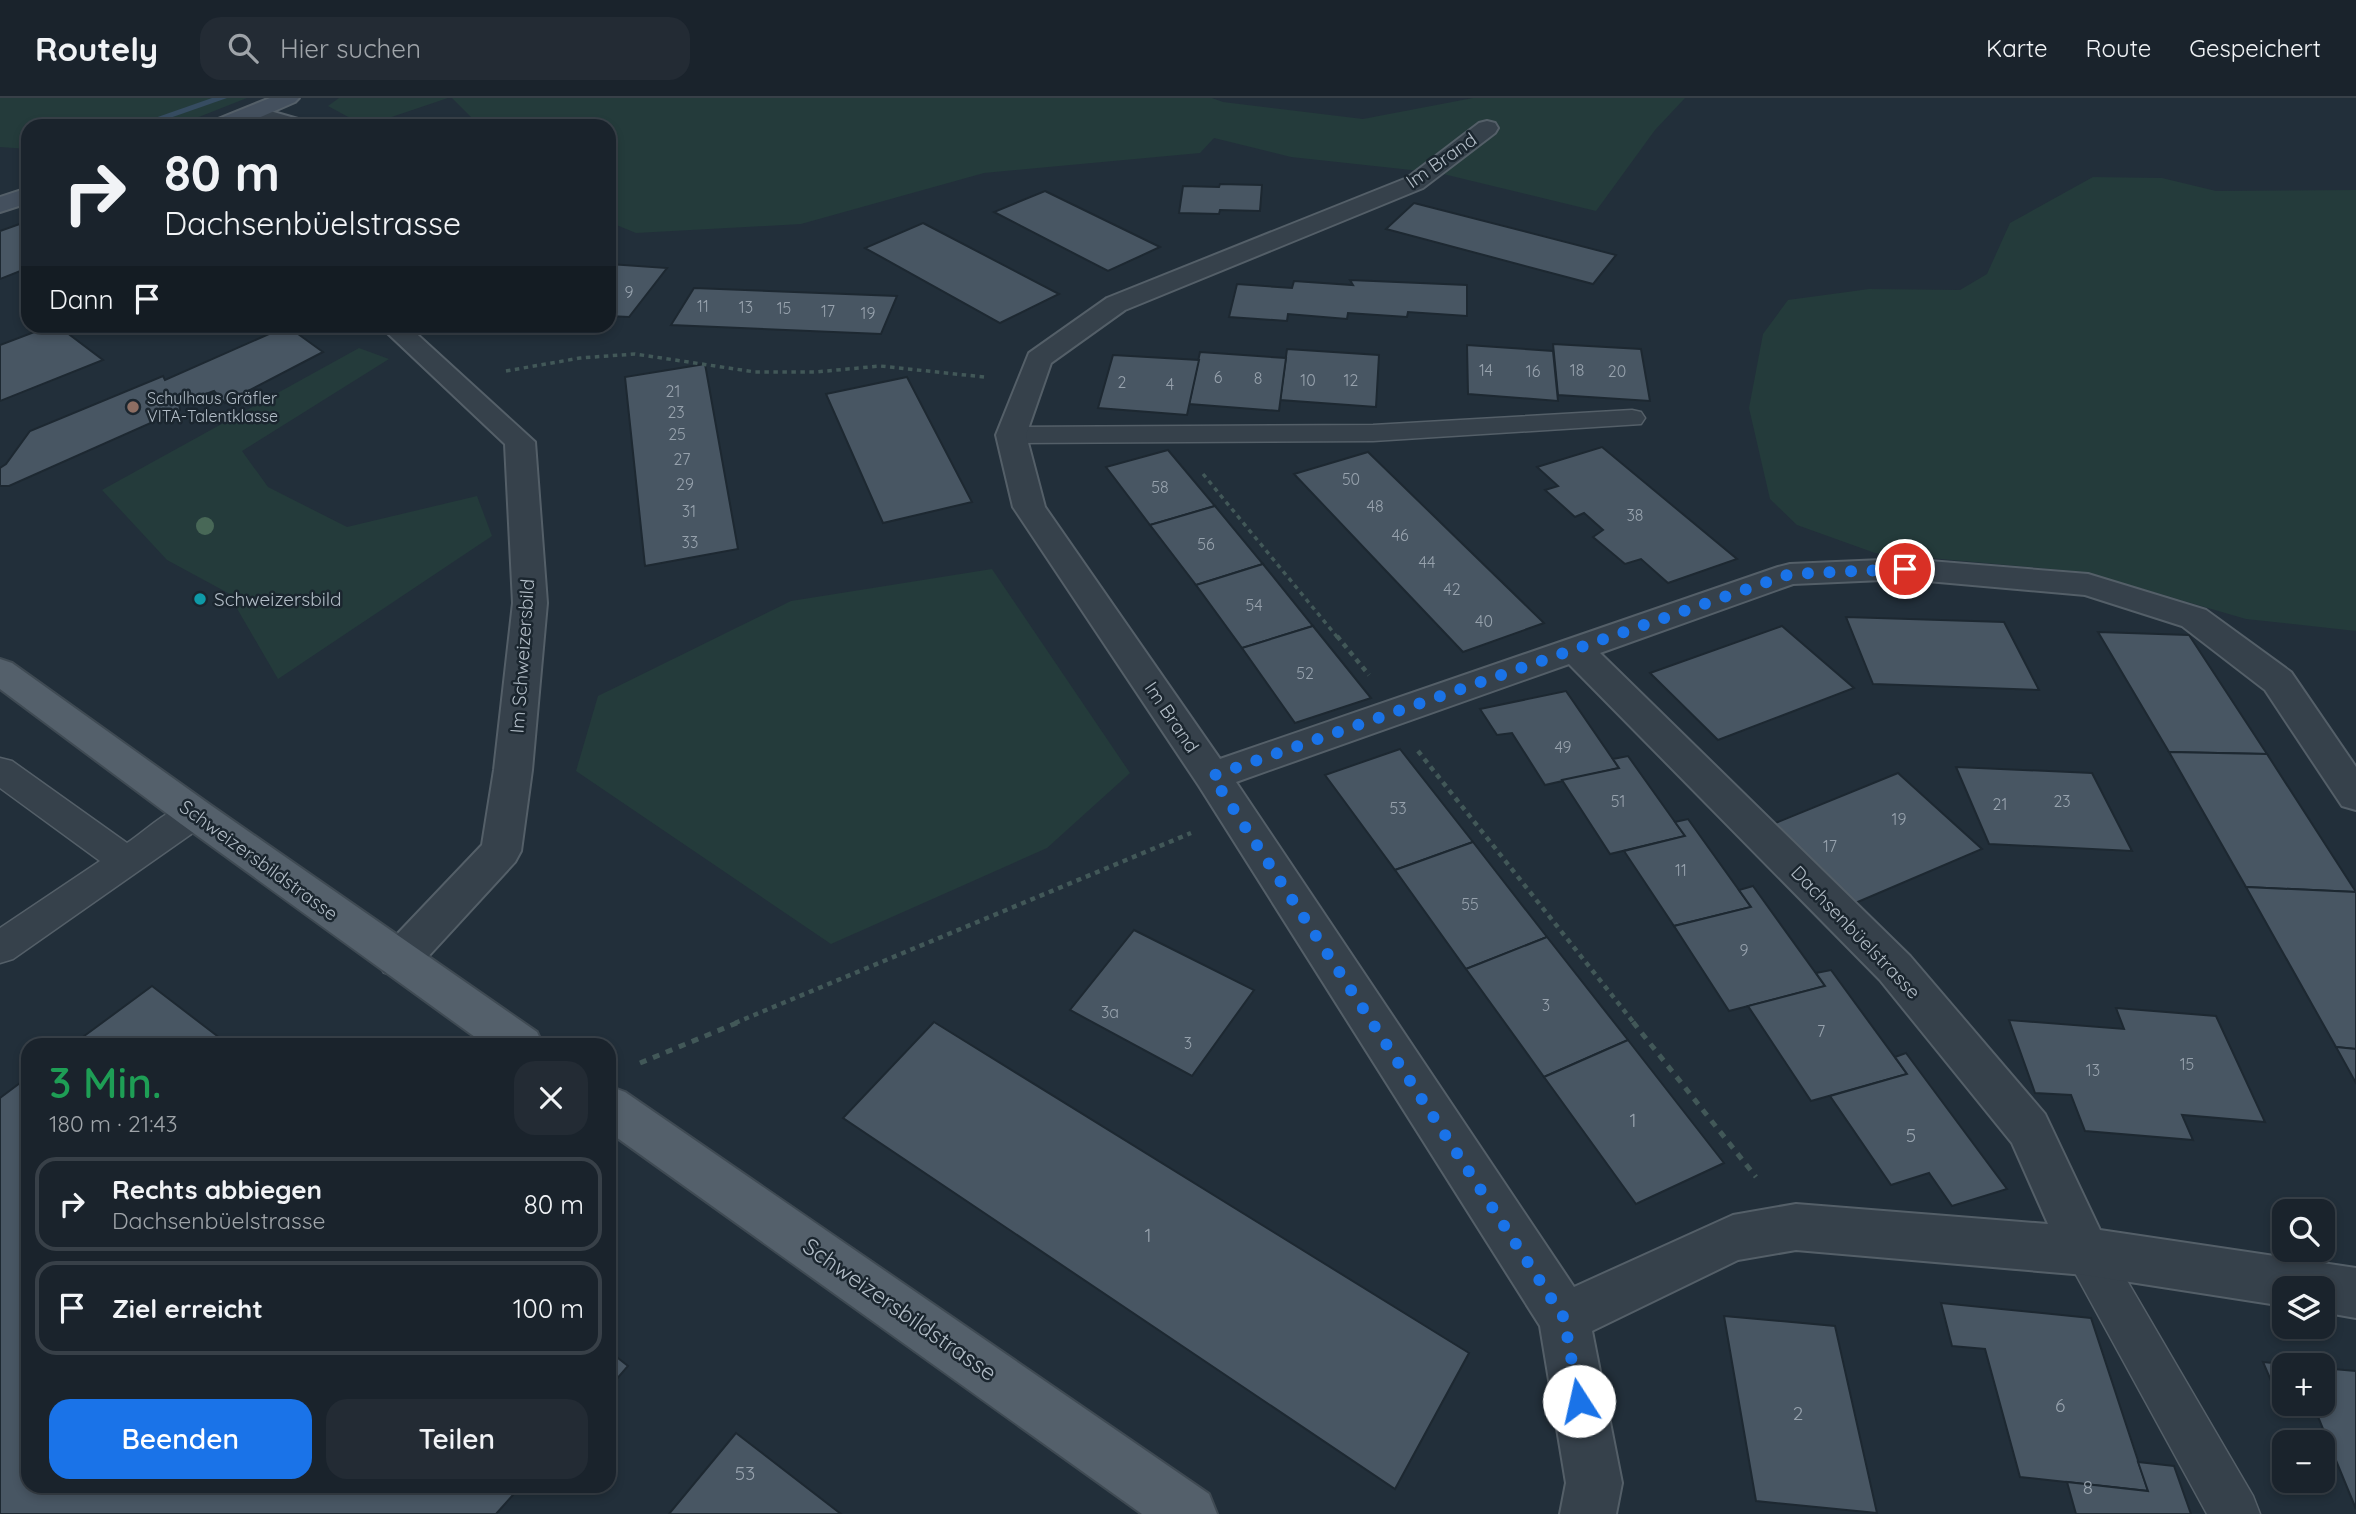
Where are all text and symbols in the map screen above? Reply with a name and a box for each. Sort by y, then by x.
search box [200,17,690,80]
text: Routely [35,28,158,69]
icon: search [224,29,262,67]
text: Hier suchen [280,32,421,65]
text: Karte [1986,33,2048,63]
text: Route [2086,33,2151,63]
text: Gespeichert [2189,33,2321,63]
street label: Im Brand [1401,127,1481,193]
text: 80 m [164,142,280,203]
icon: right [49,147,140,238]
text: Dachsenbüelstrasse [164,203,461,243]
icon: arrive [128,280,166,318]
house number: 9 [625,282,634,302]
text: Dann [49,283,114,316]
house number: 11 [697,296,709,316]
house number: 13 [739,297,753,317]
house number: 15 [777,298,791,318]
house number: 17 [821,301,835,321]
house number: 19 [861,303,875,323]
house number: 14 [1479,360,1493,380]
house number: 18 [1570,360,1584,380]
house number: 16 [1526,361,1541,381]
house number: 20 [1608,361,1626,381]
house number: 6 [1214,367,1223,387]
house number: 8 [1254,368,1262,388]
house number: 10 [1300,370,1316,390]
house number: 12 [1344,370,1359,390]
house number: 2 [1118,372,1127,392]
house number: 4 [1166,374,1174,394]
house number: 21 [666,381,680,401]
place label: Schulhaus Gräfler VITA-Talentklasse [147,388,278,426]
marker: Schulhaus Gräfler VITA-Talentklasse [125,399,141,415]
house number: 23 [667,402,685,422]
house number: 25 [668,424,686,444]
house number: 27 [674,449,690,469]
house number: 50 [1342,469,1360,489]
house number: 29 [676,474,694,494]
house number: 58 [1151,477,1169,497]
house number: 48 [1366,496,1384,516]
house number: 31 [682,501,696,521]
house number: 38 [1626,505,1644,525]
house number: 46 [1391,525,1409,545]
house number: 33 [682,532,698,552]
house number: 56 [1197,534,1215,554]
pin [1875,539,1935,599]
icon: arrive [1886,550,1924,588]
house number: 44 [1419,552,1435,572]
street label: Im Schweizersbild [505,578,539,734]
house number: 42 [1443,579,1461,599]
place label: Schweizersbild [214,587,342,611]
marker: Schweizersbild [192,591,208,607]
house number: 54 [1245,595,1263,615]
house number: 40 [1475,611,1493,631]
house number: 52 [1296,663,1314,683]
street label: Im Brand [1139,677,1205,757]
house number: 49 [1554,737,1572,757]
house number: 51 [1611,791,1625,811]
house number: 23 [2053,791,2071,811]
street label: Schweizersbildstrasse [175,794,343,926]
house number: 21 [1993,794,2007,814]
house number: 53 [1389,798,1407,818]
house number: 19 [1892,809,1906,829]
house number: 17 [1823,836,1837,856]
house number: 11 [1675,860,1687,880]
street label: Dachsenbüelstrasse [1786,860,1926,1004]
house number: 55 [1461,894,1479,914]
house number: 9 [1740,940,1749,960]
house number: 3 [1542,995,1550,1015]
house number: 3a [1101,1002,1119,1022]
house number: 7 [1817,1021,1825,1041]
house number: 3 [1184,1033,1192,1053]
house number: 15 [2180,1054,2194,1074]
text: 3 Min. [49,1056,161,1109]
house number: 13 [2086,1060,2100,1080]
button: close [514,1061,588,1135]
house number: 1 [1629,1108,1637,1132]
text: 180 m · 21:43 [49,1109,178,1138]
house number: 5 [1906,1123,1916,1147]
text: Rechts abbiegen [112,1173,322,1206]
icon: right [53,1185,91,1223]
text: 80 m [524,1188,584,1221]
map controls [2272,1199,2335,1493]
button: search [2272,1199,2335,1262]
text: Dachsenbüelstrasse [112,1206,326,1235]
house number: 1 [1144,1223,1152,1247]
street label: Schweizersbildstrasse [797,1231,1003,1387]
button: layers [2272,1276,2335,1339]
icon: arrive [53,1289,91,1327]
text: Ziel erreicht [112,1292,263,1325]
text: 100 m [513,1292,584,1325]
button: + [2272,1353,2335,1416]
position arrow [1542,1364,1616,1438]
house number: 6 [2055,1393,2065,1417]
button: Beenden [49,1399,312,1479]
button: Teilen [326,1399,588,1479]
house number: 2 [1793,1401,1803,1425]
button: − [2272,1430,2335,1493]
house number: 53 [735,1461,755,1485]
house number: 8 [2083,1475,2093,1499]

